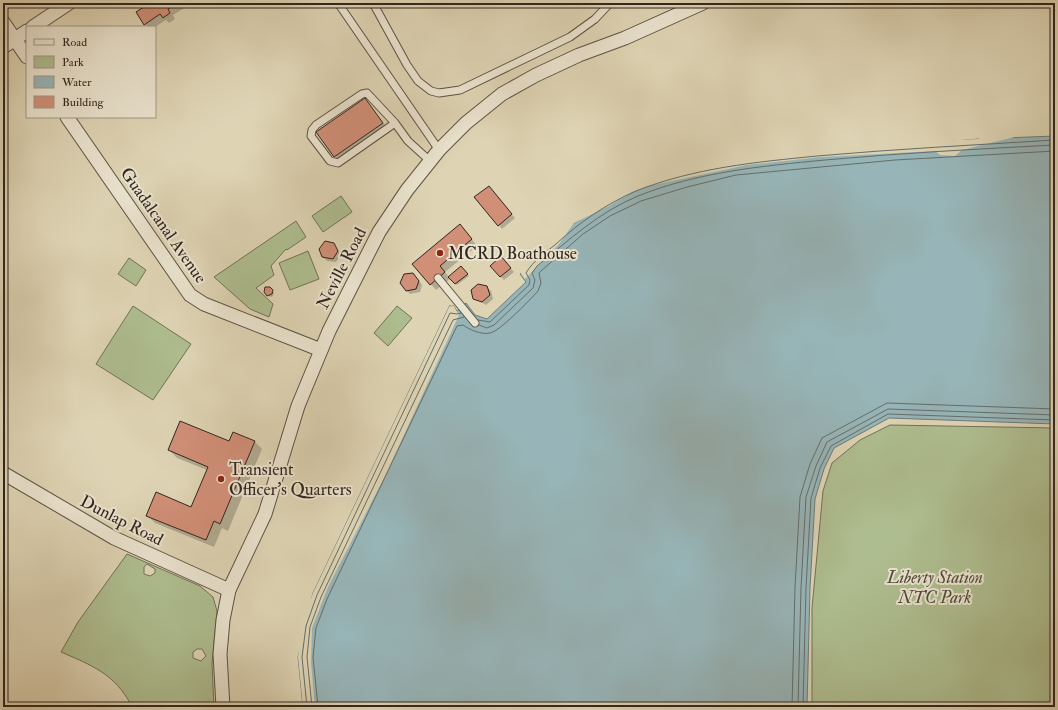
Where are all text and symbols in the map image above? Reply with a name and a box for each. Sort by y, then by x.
legend [26,26,156,118]
text: Road [62,35,87,50]
text: Park [62,55,84,70]
text: Water [61,75,92,90]
text: Building [62,95,105,110]
street label: Guadalcanal Avenue [116,163,211,287]
street label: Neville Road [312,223,371,313]
place label: MCRD Boathouse [448,243,577,264]
marker: MCRD Boathouse [435,248,445,258]
place label: Transient Officer's Quarters [229,459,352,500]
marker: Transient Officer's Quarters [216,474,226,484]
street label: Dunlap Road [76,491,167,552]
park label: Liberty Station NTC Park [886,567,983,608]

